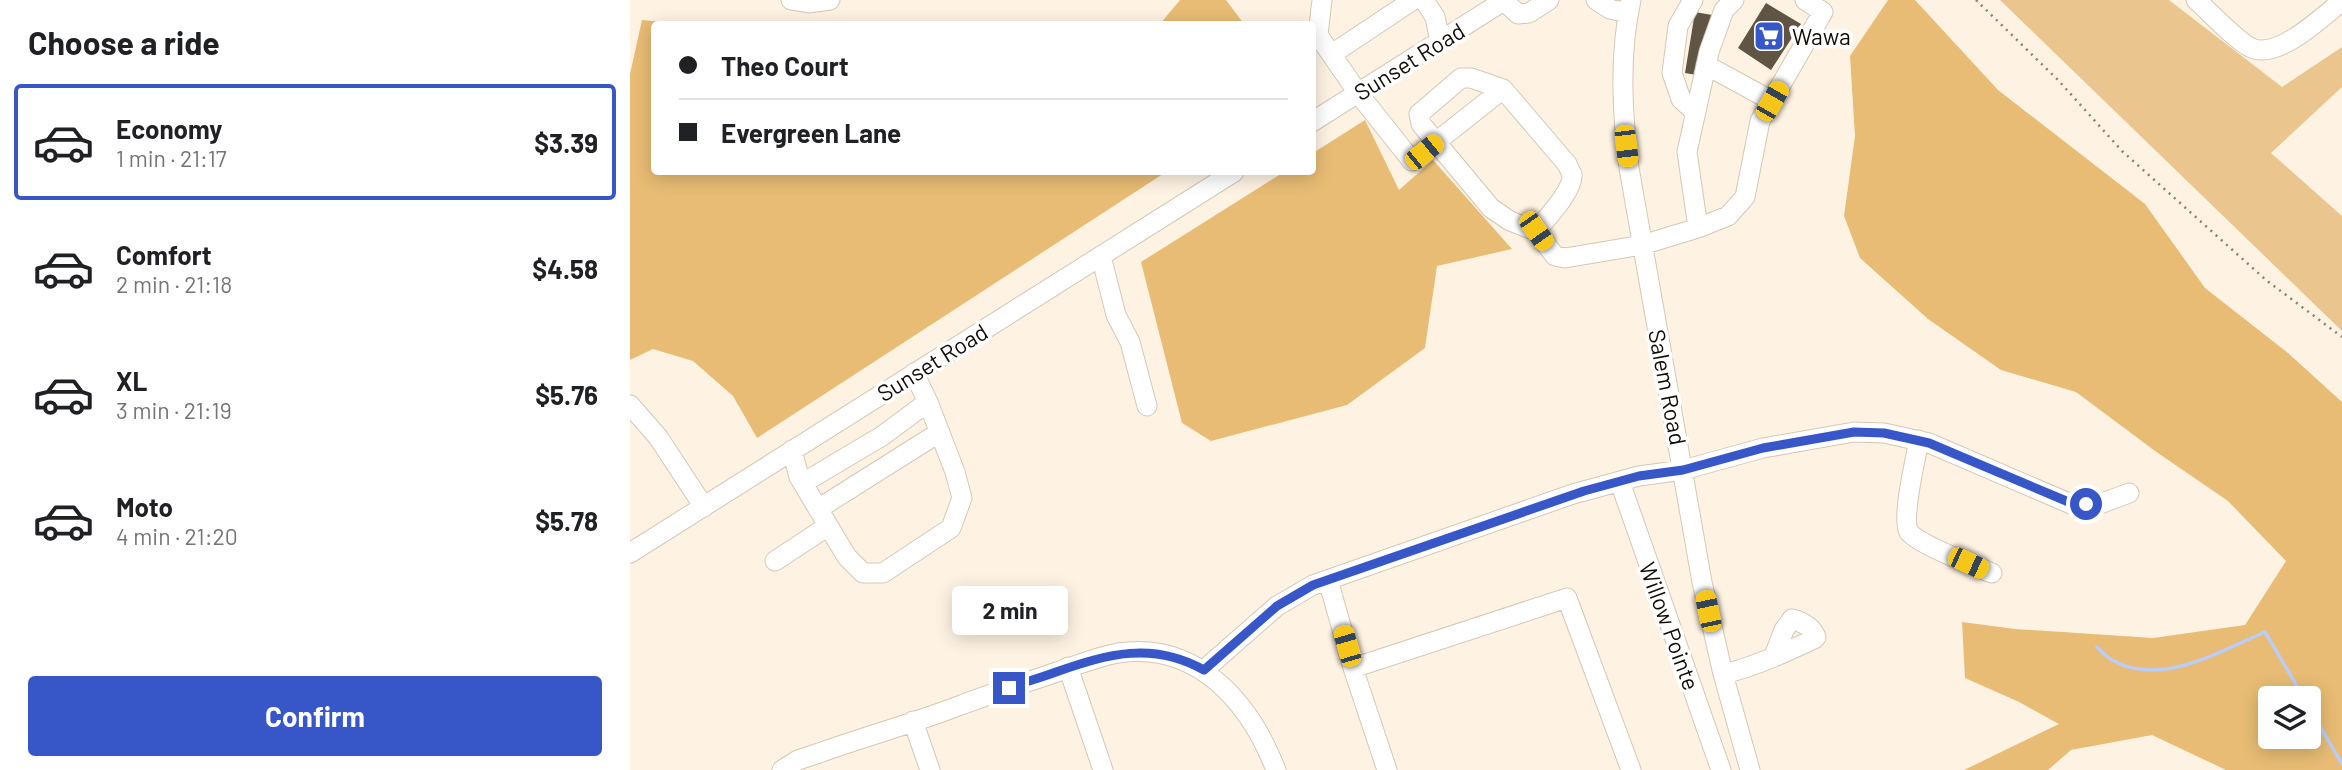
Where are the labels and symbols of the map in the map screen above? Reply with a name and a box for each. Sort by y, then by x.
street label: Sunset Road [1349,16,1469,106]
supermarket icon: Wawa [1752,19,1786,53]
place label: Wawa [1792,22,1851,50]
car [1753,78,1792,124]
car [1614,124,1639,168]
car [1402,131,1447,173]
car [1516,208,1557,254]
street label: Sunset Road [872,317,992,407]
street label: Salem Road [1643,327,1693,447]
route start [2070,488,2102,520]
car [1945,545,1992,581]
street label: Willow Pointe [1634,558,1706,694]
callout: 2 min [951,586,1067,636]
car [1694,588,1723,634]
car [1332,623,1363,669]
route end [993,672,1025,704]

